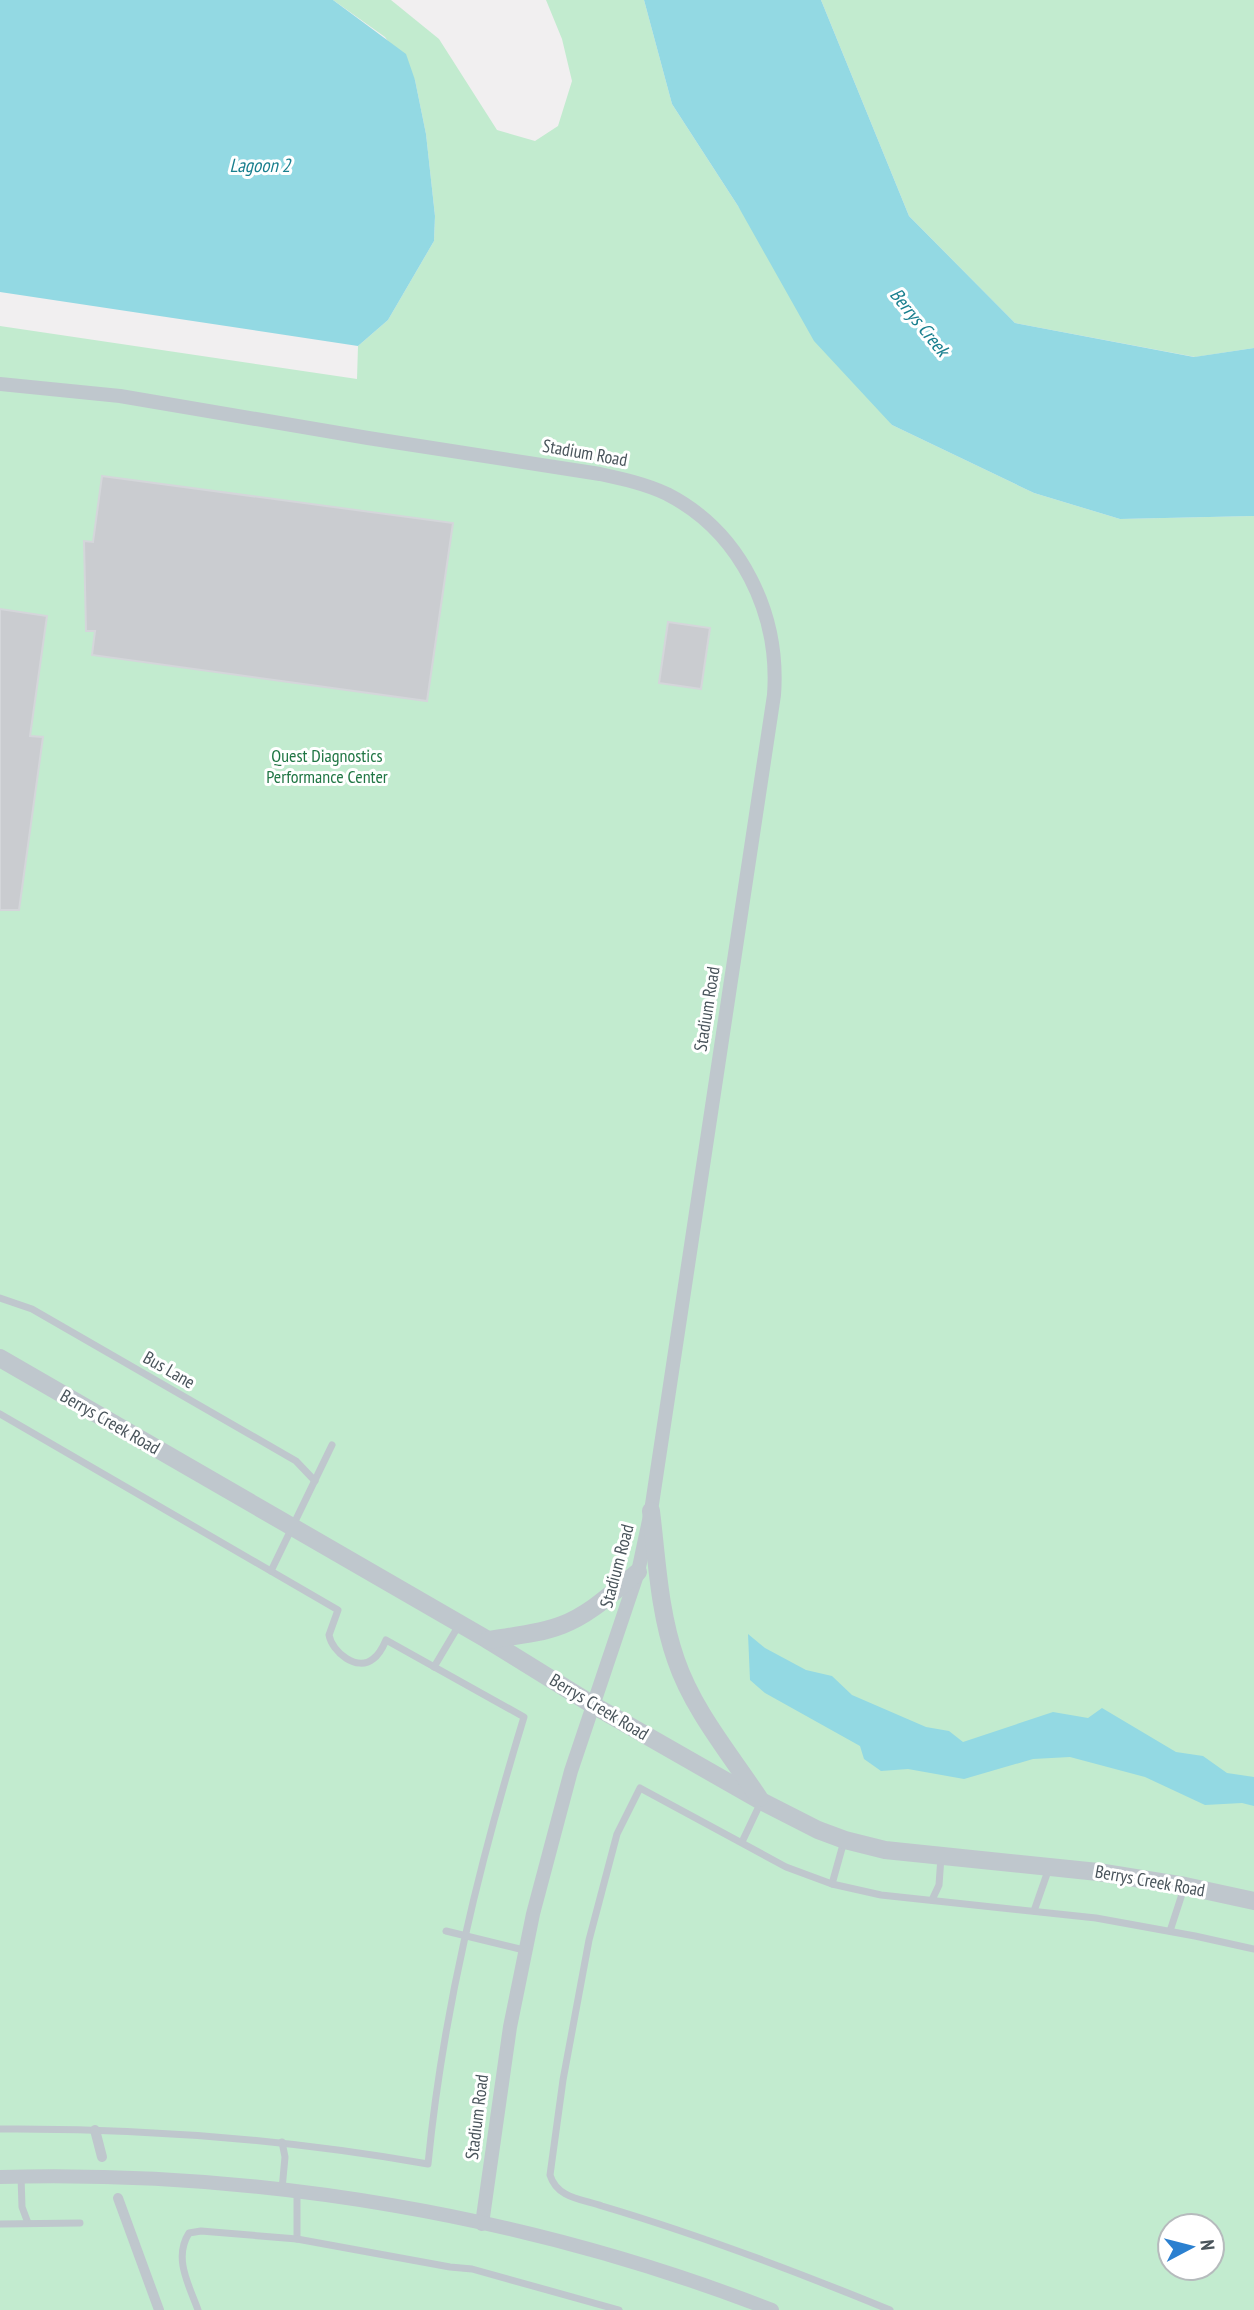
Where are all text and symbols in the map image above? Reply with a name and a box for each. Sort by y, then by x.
water label: Lagoon 2 [230,153,292,177]
water label: Berrys Creek [885,283,957,363]
street label: Stadium Road [541,434,629,471]
park label: Quest Diagnostics Performance Center [266,744,388,788]
street label: Stadium Road [688,965,725,1053]
street label: Bus Lane [139,1346,199,1394]
street label: Berrys Creek Road [56,1384,164,1459]
street label: Stadium Road [594,1522,639,1610]
street label: Berrys Creek Road [546,1668,653,1745]
street label: Berrys Creek Road [1093,1860,1207,1901]
street label: Stadium Road [460,2073,493,2161]
north arrow [1156,2212,1226,2282]
text: N [1195,2238,1220,2251]

